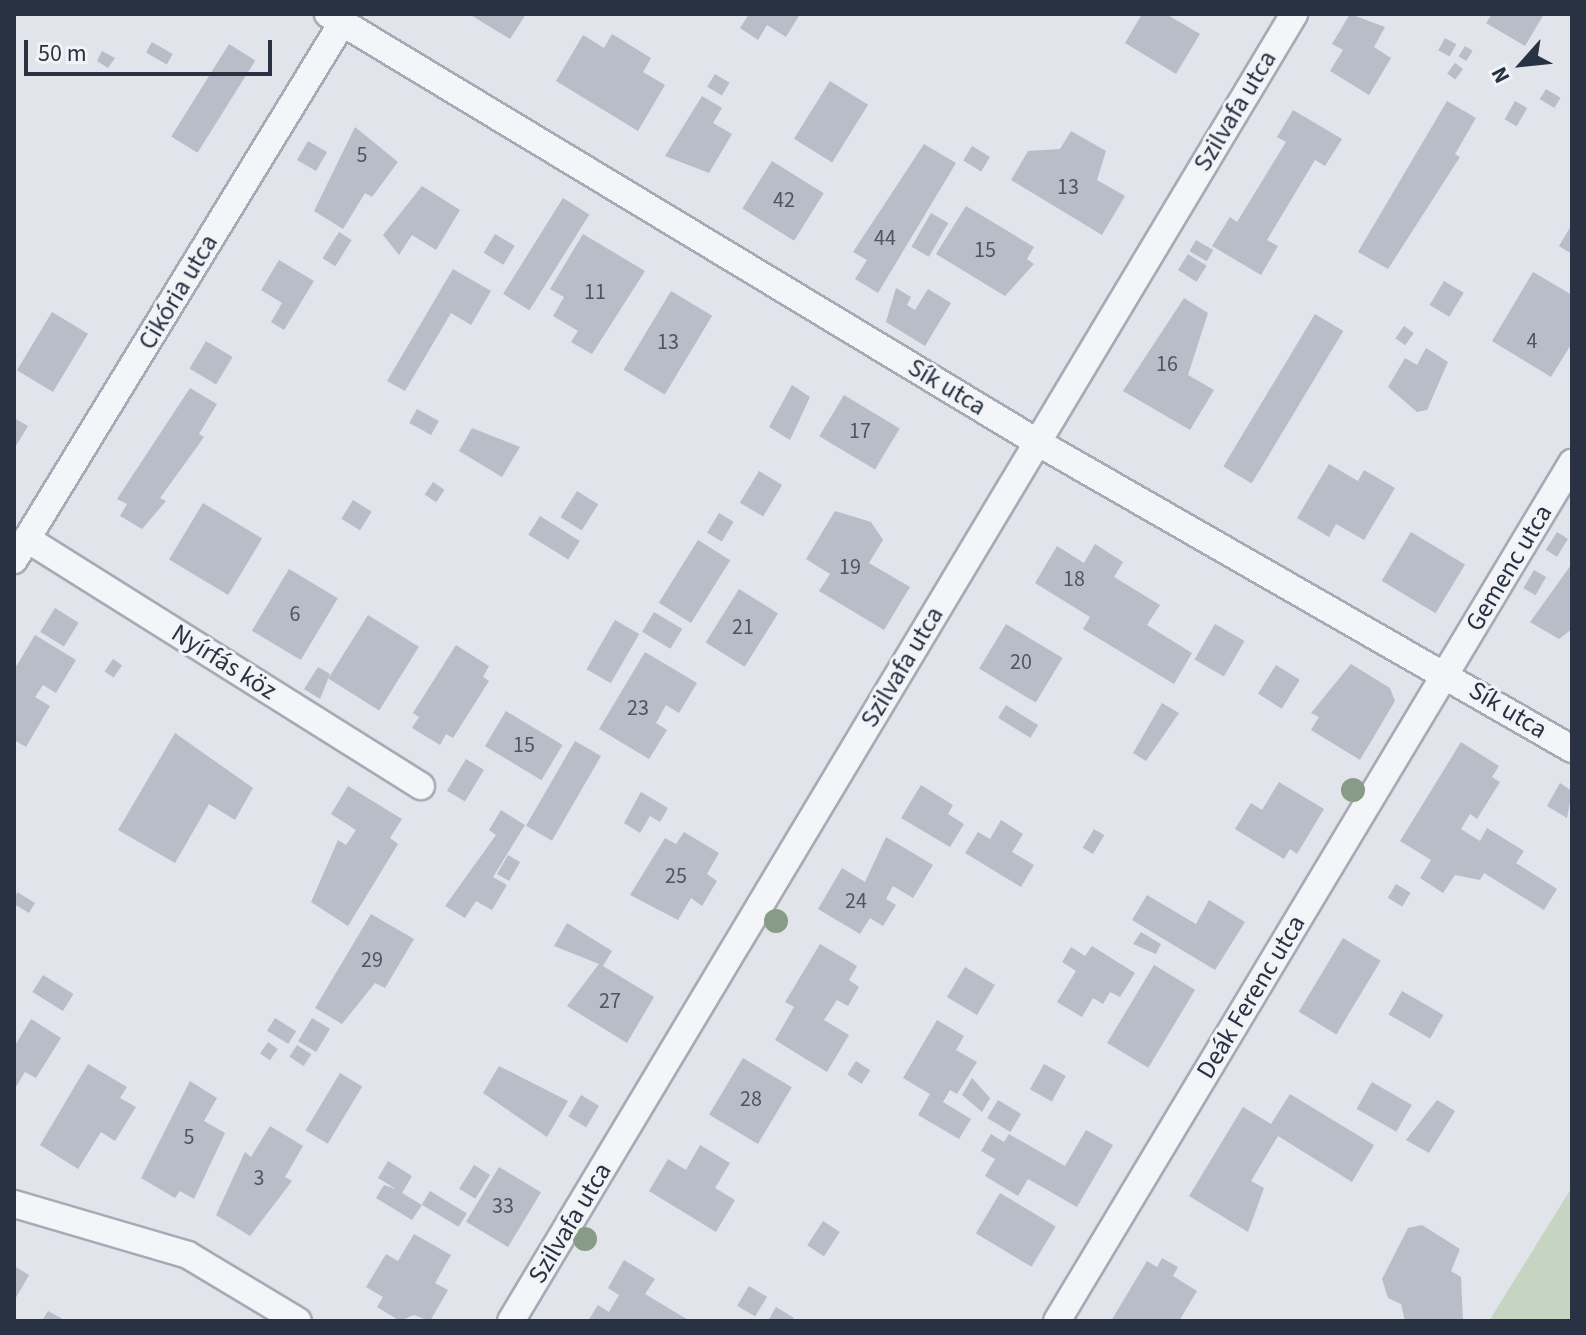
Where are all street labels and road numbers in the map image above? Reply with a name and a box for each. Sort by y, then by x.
street label: Szilvafa utca [1187,45,1283,177]
street label: Cikória utca [131,229,225,355]
street label: Sík utca [902,352,992,422]
street label: Gemenc utca [1459,499,1559,637]
street label: Szilvafa utca [854,601,950,733]
street label: Nyírfás köz [166,617,282,707]
street label: Sík utca [1463,675,1553,745]
street label: Deák Ferenc utca [1190,910,1312,1084]
street label: Szilvafa utca [522,1157,618,1289]

